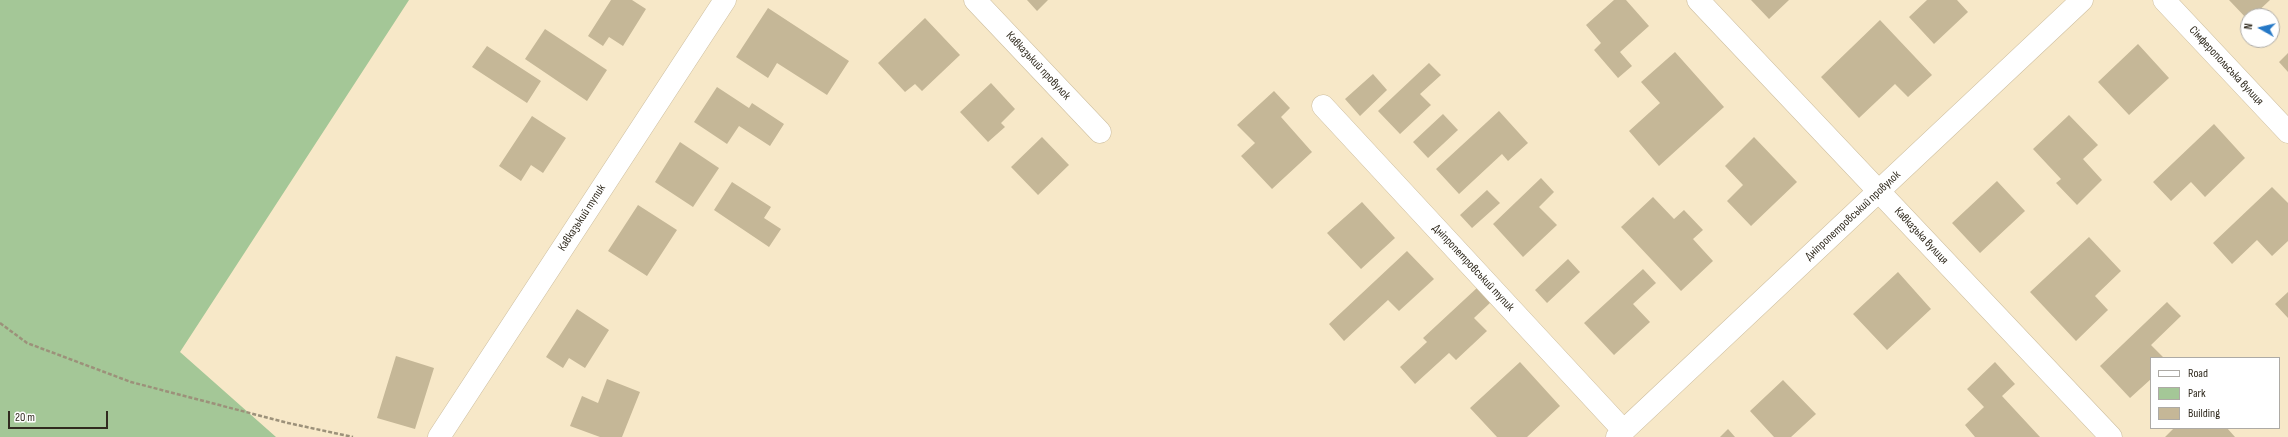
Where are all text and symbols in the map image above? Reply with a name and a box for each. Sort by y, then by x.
north arrow [2240,8,2280,48]
street label: Сімферопольська вулиця [2186,23,2266,109]
text: N [2242,23,2255,30]
street label: Кавказький провулок [1003,29,1073,103]
street label: Дніпропетровський провулок [1802,168,1904,264]
street label: Кавказький тупик [555,182,609,254]
street label: Кавказька вулиця [1891,205,1951,267]
street label: Дніпропетровський тупик [1429,221,1517,315]
legend [2150,357,2280,429]
text: Road [2188,366,2208,381]
text: Park [2188,386,2206,401]
scale bar [10,403,110,429]
text: Building [2188,406,2220,421]
text: 20 m [15,410,35,425]

